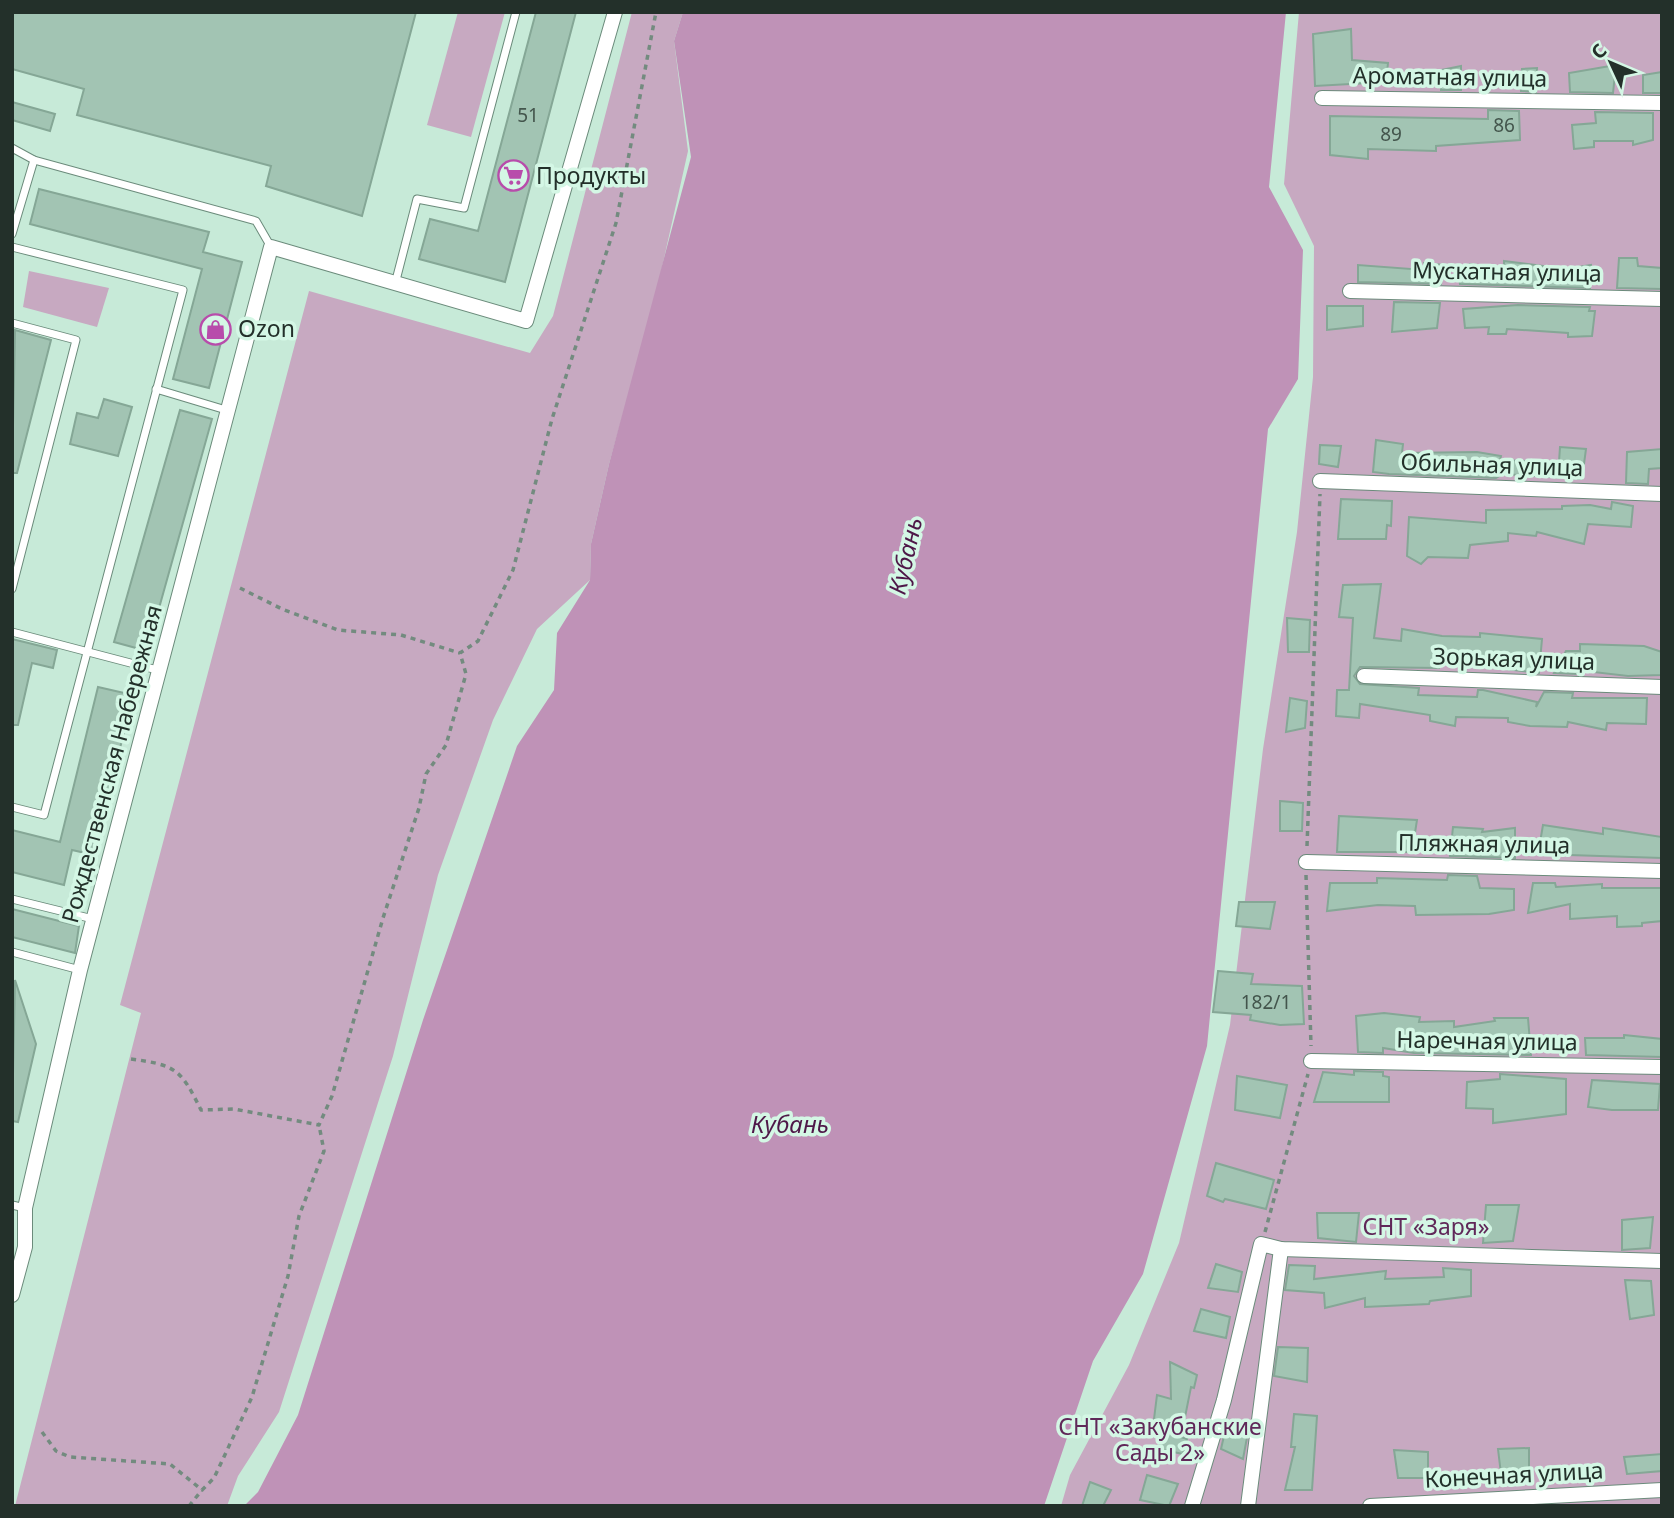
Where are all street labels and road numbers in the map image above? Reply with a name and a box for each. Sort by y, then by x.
street label: Ароматная улица [1352,58,1548,94]
street label: Мускатная улица [1412,253,1602,289]
street label: Обильная улица [1400,445,1584,483]
street label: Рождественская Набережная [53,601,169,926]
street label: Зорькая улица [1432,639,1596,677]
street label: Пляжная улица [1398,825,1571,861]
street label: Наречная улица [1396,1022,1578,1058]
street label: Конечная улица [1424,1453,1604,1495]

